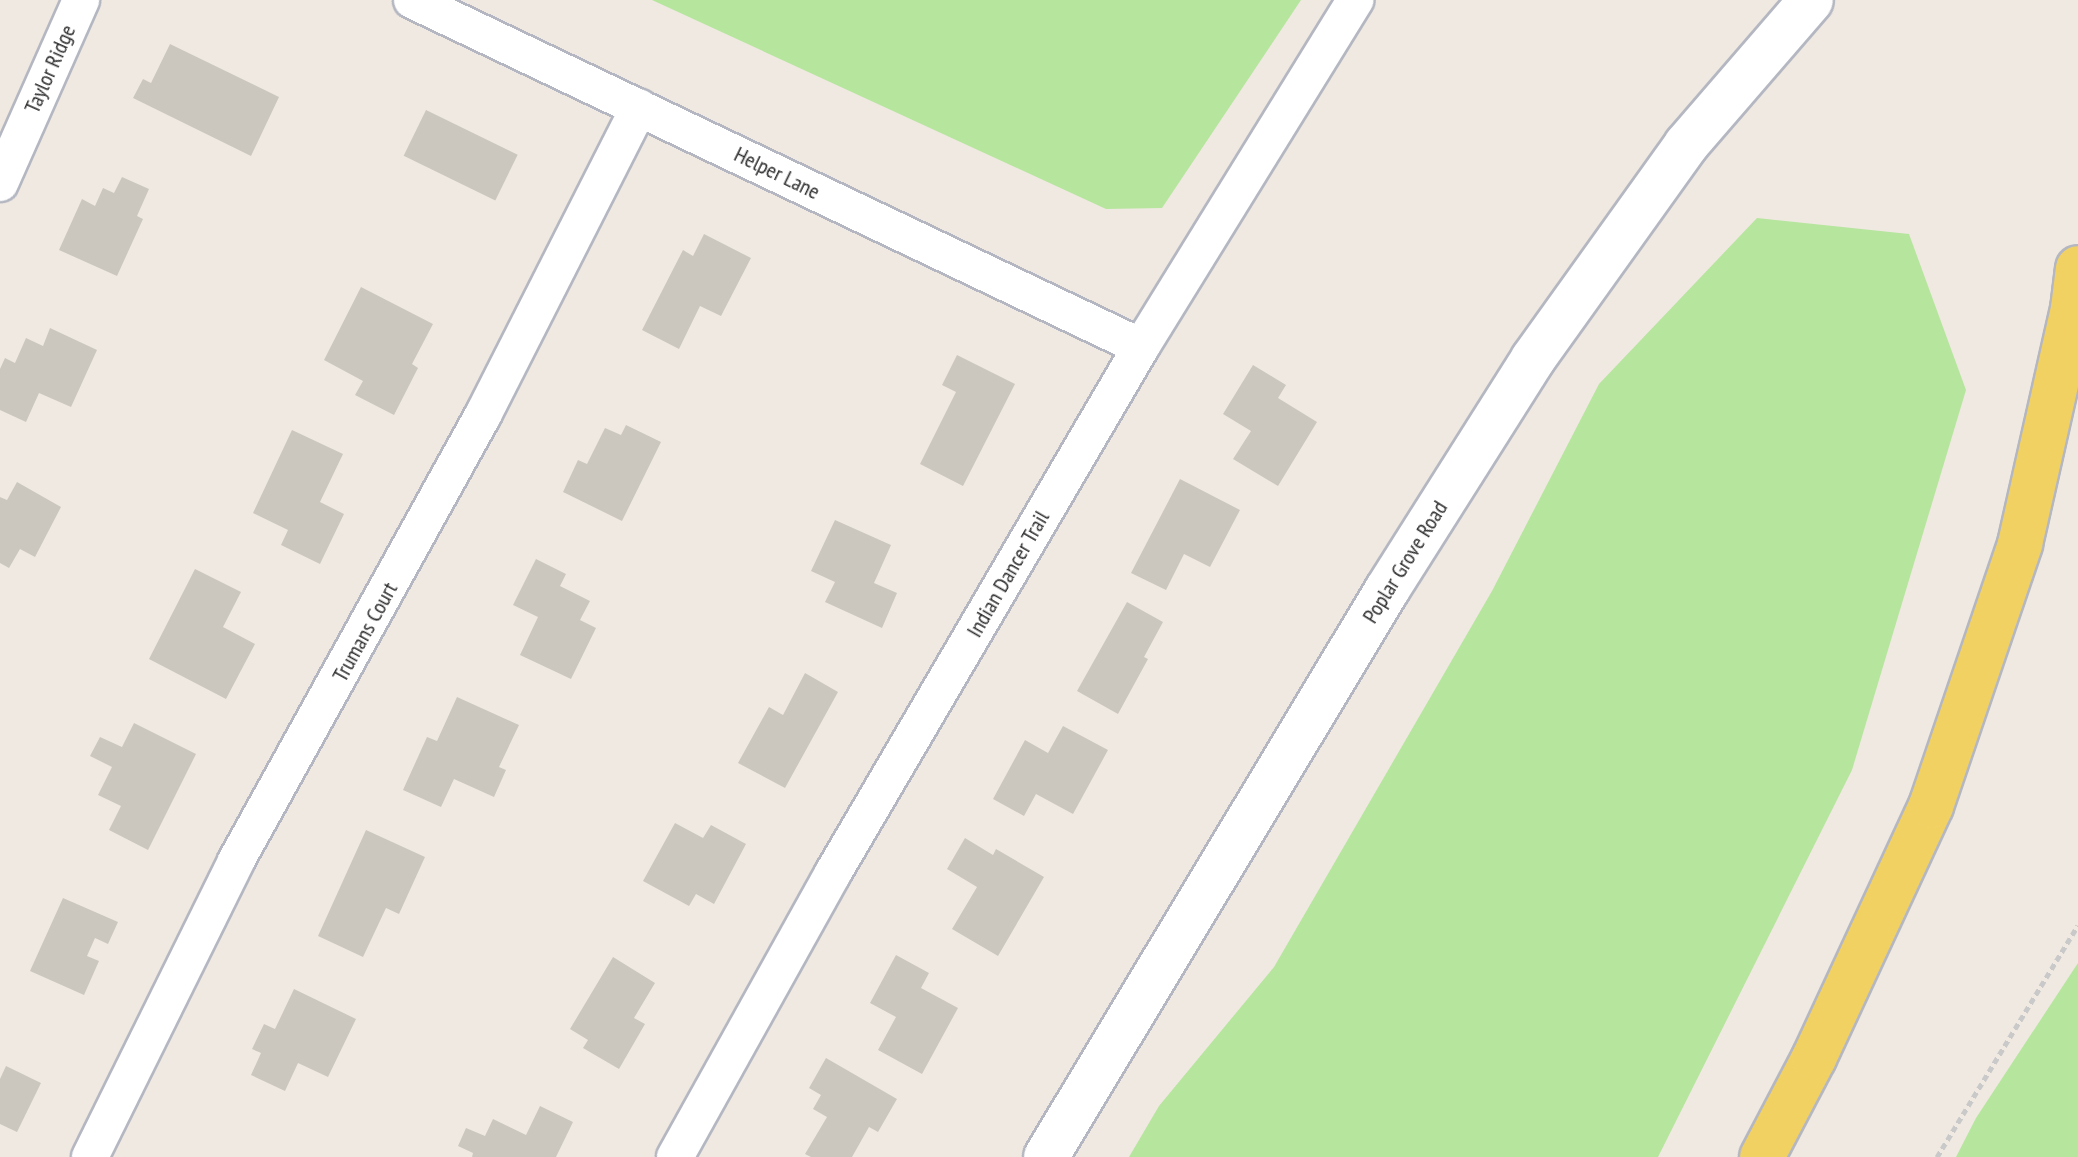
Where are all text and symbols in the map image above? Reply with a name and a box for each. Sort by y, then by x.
street label: Taylor Ridge [19,21,81,117]
street label: Helper Lane [730,141,824,205]
street label: Poplar Grove Road [1357,496,1453,628]
street label: Indian Dancer Trail [961,506,1055,642]
street label: Trumans Court [327,578,403,686]

